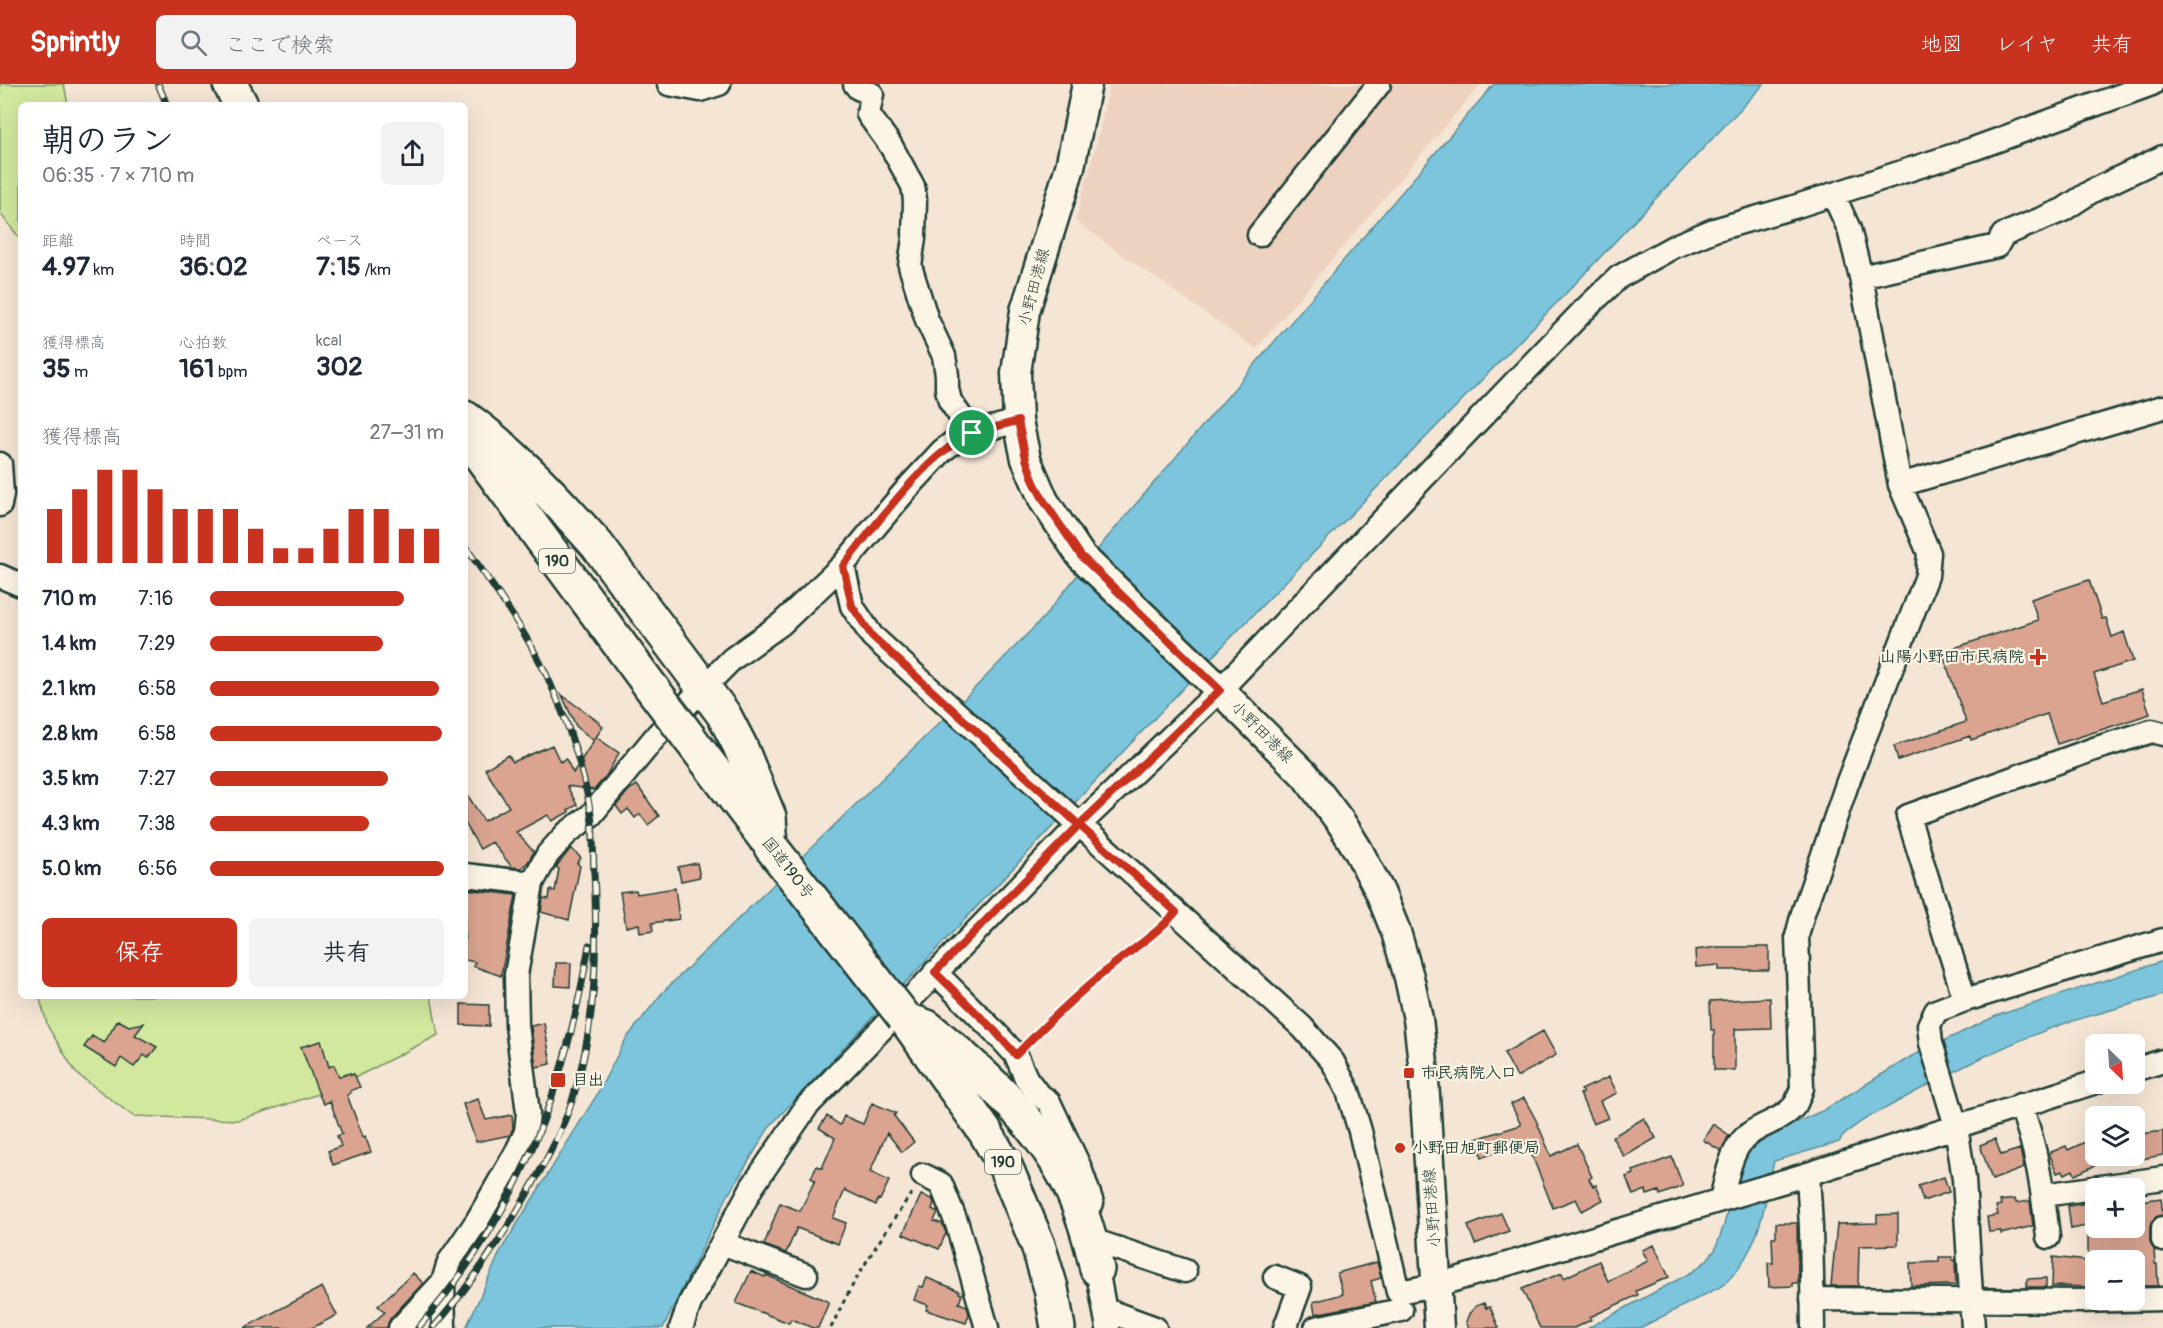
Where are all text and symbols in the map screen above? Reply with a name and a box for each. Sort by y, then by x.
search box [156,15,576,69]
text: Sprintly [30,25,120,60]
icon: search [177,26,210,59]
text: ここで検索 [225,31,335,59]
text: 地図 [1921,31,1963,58]
text: レイヤ [1996,31,2058,58]
text: 共有 [2091,31,2133,58]
text: 朝のラン [42,120,174,161]
button: share [381,122,444,185]
text: 06:35 · 7 × 710 m [42,163,194,188]
text: 距離 [42,231,74,251]
text: 時間 [179,231,211,251]
text: ペース [316,231,363,251]
street label: 小野田港線 [1014,246,1054,328]
text: 4.97 [42,251,90,283]
text: 36:02 [179,251,248,283]
text: 7:15 [316,251,361,283]
text: km [90,260,114,280]
text: /km [361,260,391,280]
text: kcal [316,331,342,351]
text: 獲得標高 [42,333,106,353]
text: 心拍数 [179,333,227,353]
text: 302 [316,351,363,383]
text: 35 [42,353,71,385]
text: 161 [179,353,214,385]
text: m [71,362,88,382]
text: bpm [214,362,248,382]
pin [946,407,997,458]
icon: arrive [955,416,988,449]
text: 27–31 m [369,420,444,445]
text: 獲得標高 [42,424,122,449]
road number: 190 [539,549,575,573]
text: 710 m [42,586,96,611]
text: 7:16 [138,586,173,611]
text: 1.4 km [42,631,96,656]
text: 7:29 [138,631,175,656]
place label: 山陽小野田市民病院 [1880,647,2024,667]
marker: 山陽小野田市民病院 [2029,648,2047,666]
text: 2.1 km [42,676,96,701]
text: 6:58 [138,676,176,701]
street label: 小野田港線 [1227,697,1297,767]
text: 2.8 km [42,721,98,746]
text: 6:58 [138,721,176,746]
text: 3.5 km [42,766,99,791]
text: 7:27 [138,766,176,791]
text: 4.3 km [42,811,100,836]
text: 7:38 [138,811,175,836]
street label: 国道190号 [758,833,818,903]
text: 5.0 km [42,856,101,881]
text: 6:56 [138,856,177,881]
button: 保存 [42,918,237,987]
button: 共有 [249,918,444,987]
north arrow [2085,1034,2145,1094]
map controls [2085,1034,2145,1310]
place label: 市民病院入口 [1421,1063,1517,1083]
marker: 市民病院入口 [1402,1066,1416,1080]
place label: 目出 [572,1070,604,1090]
marker: 目出 [549,1071,567,1089]
button: layers [2085,1106,2145,1166]
place label: 小野田旭町郵便局 [1412,1138,1540,1158]
marker: 小野田旭町郵便局 [1393,1141,1407,1155]
road number: 190 [985,1150,1021,1174]
street label: 小野田港線 [1419,1167,1445,1249]
button: + [2085,1178,2145,1238]
button: − [2085,1250,2145,1310]

